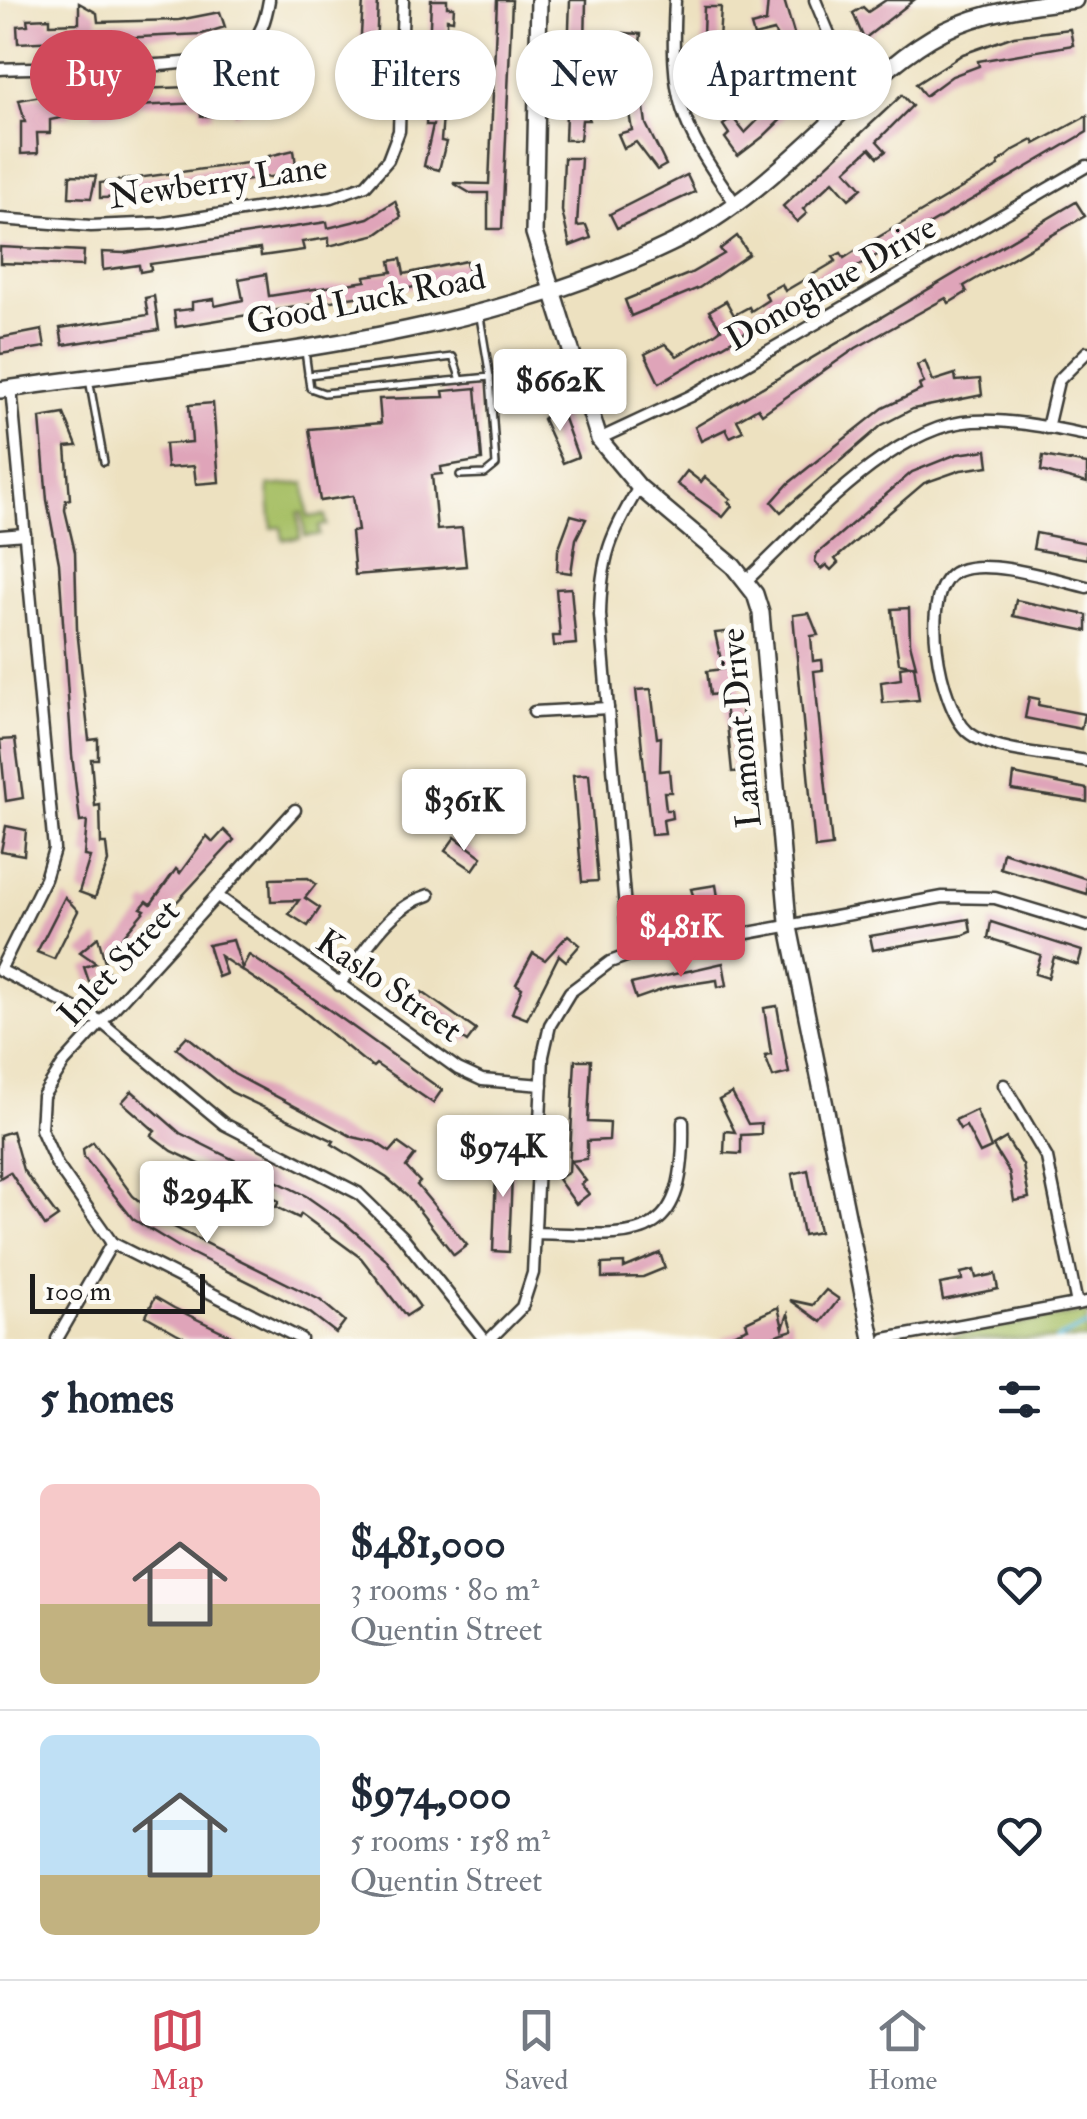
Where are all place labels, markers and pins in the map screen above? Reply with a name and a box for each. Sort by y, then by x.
pin: $662K [490,349,630,434]
pin: $361K [394,769,534,854]
pin: $481K [611,895,751,980]
pin: $974K [433,1115,573,1200]
pin: $294K [137,1161,277,1246]

